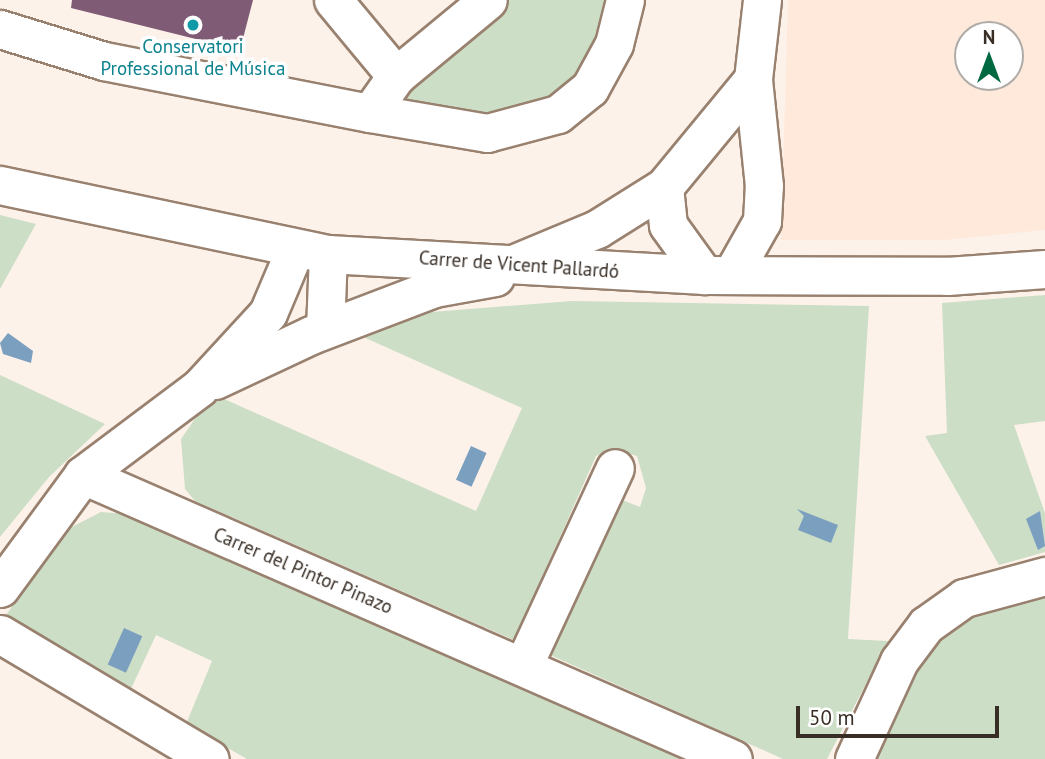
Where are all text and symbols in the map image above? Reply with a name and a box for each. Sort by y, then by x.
marker: Conservatori Professional de Música [185,17,201,33]
north arrow [954,21,1024,91]
text: N [983,25,995,49]
place label: Conservatori Professional de Música [101,36,285,80]
street label: Carrer de Vicent Pallardó [418,247,620,283]
street label: Carrer del Pintor Pinazo [210,523,396,619]
scale bar [800,692,1003,736]
text: 50 m [809,704,855,731]

